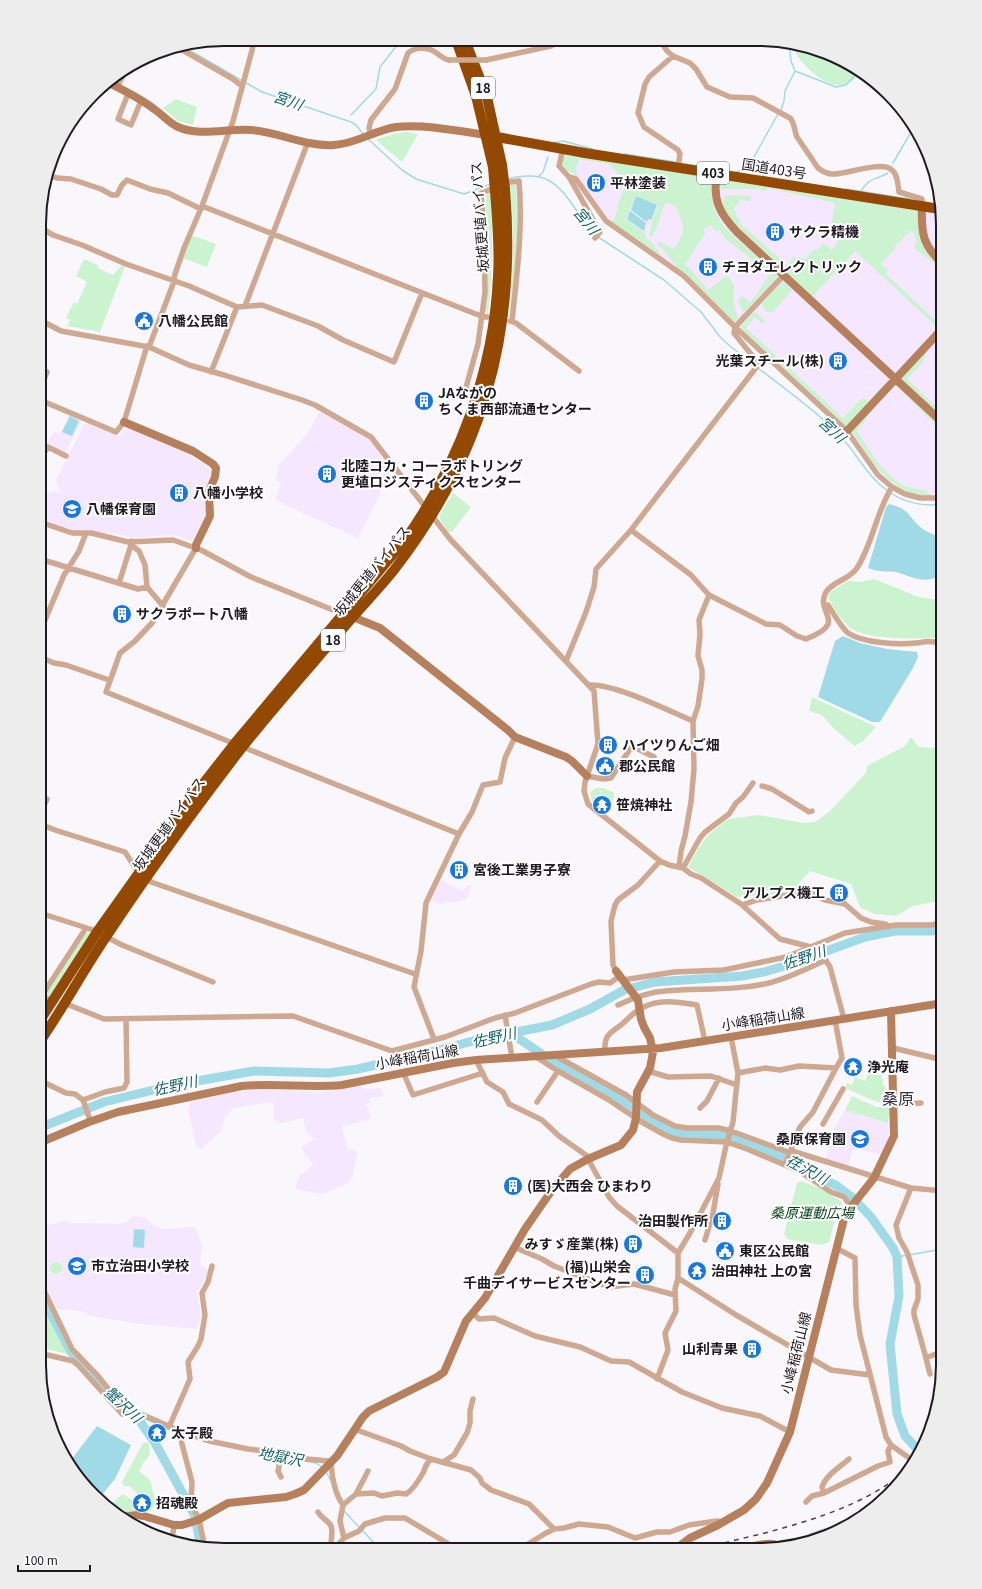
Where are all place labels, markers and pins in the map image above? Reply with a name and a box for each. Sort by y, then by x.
building icon: 平林塗装 [585,172,607,194]
place label: 平林塗装 [610,172,666,192]
building icon: サクラ精機 [764,221,786,243]
place label: サクラ精機 [789,221,859,241]
building icon: チヨダエレクトリック [697,256,719,278]
place label: チヨダエレクトリック [722,256,862,276]
public building icon: 八幡公民館 [133,310,155,332]
place label: 八幡公民館 [158,310,228,330]
place label: 光葉スチール(株) [715,350,824,370]
building icon: 光葉スチール(株) [827,350,849,372]
place label: JAながの ちくま西部流通センター [438,382,592,418]
building icon: JAながの ちくま西部流通センター [413,390,435,412]
place label: 北陸コカ・コーラボトリング 更埴ロジスティクスセンター [341,455,523,491]
building icon: 北陸コカ・コーラボトリング 更埴ロジスティクスセンター [316,463,338,485]
building icon: 八幡小学校 [168,482,190,504]
place label: 八幡小学校 [193,482,263,502]
school or university icon: 八幡保育園 [61,498,83,520]
place label: 八幡保育園 [86,498,156,518]
building icon: サクラポート八幡 [111,603,133,625]
place label: サクラポート八幡 [136,603,248,623]
building icon: ハイツりんご畑 [597,734,619,756]
place label: ハイツりんご畑 [622,734,720,754]
public building icon: 郡公民館 [594,755,616,777]
place label: 郡公民館 [619,755,675,775]
temple icon: 笹焼神社 [591,794,613,816]
place label: 笹焼神社 [616,794,672,814]
building icon: 宮後工業男子寮 [448,859,470,881]
place label: 宮後工業男子寮 [473,859,571,879]
place label: アルプス機工 [741,882,825,902]
building icon: アルプス機工 [828,882,850,904]
temple icon: 浄光庵 [842,1056,864,1078]
place label: 浄光庵 [867,1056,909,1076]
place label: 桑原保育園 [776,1128,846,1148]
school or university icon: 桑原保育園 [849,1128,871,1150]
building icon: (医)大西会 ひまわり [502,1175,524,1197]
place label: (医)大西会 ひまわり [527,1175,653,1195]
place label: 治田製作所 [638,1210,708,1230]
building icon: 治田製作所 [711,1210,733,1232]
place label: みすゞ産業(株) [524,1233,619,1253]
building icon: みすゞ産業(株) [622,1233,644,1255]
public building icon: 東区公民館 [714,1240,736,1262]
place label: 東区公民館 [739,1240,809,1260]
school or university icon: 市立治田小学校 [66,1255,88,1277]
place label: 市立治田小学校 [91,1255,189,1275]
place label: (福)山栄会 千曲デイサービスセンター [463,1256,631,1292]
temple icon: 治田神社 上の宮 [686,1260,708,1282]
place label: 治田神社 上の宮 [711,1260,812,1280]
building icon: (福)山栄会 千曲デイサービスセンター [634,1264,656,1286]
place label: 山利青果 [682,1338,738,1358]
building icon: 山利青果 [741,1338,763,1360]
temple icon: 太子殿 [146,1422,168,1444]
place label: 太子殿 [171,1422,213,1442]
temple icon: 招魂殿 [131,1492,153,1514]
place label: 招魂殿 [156,1492,198,1512]

